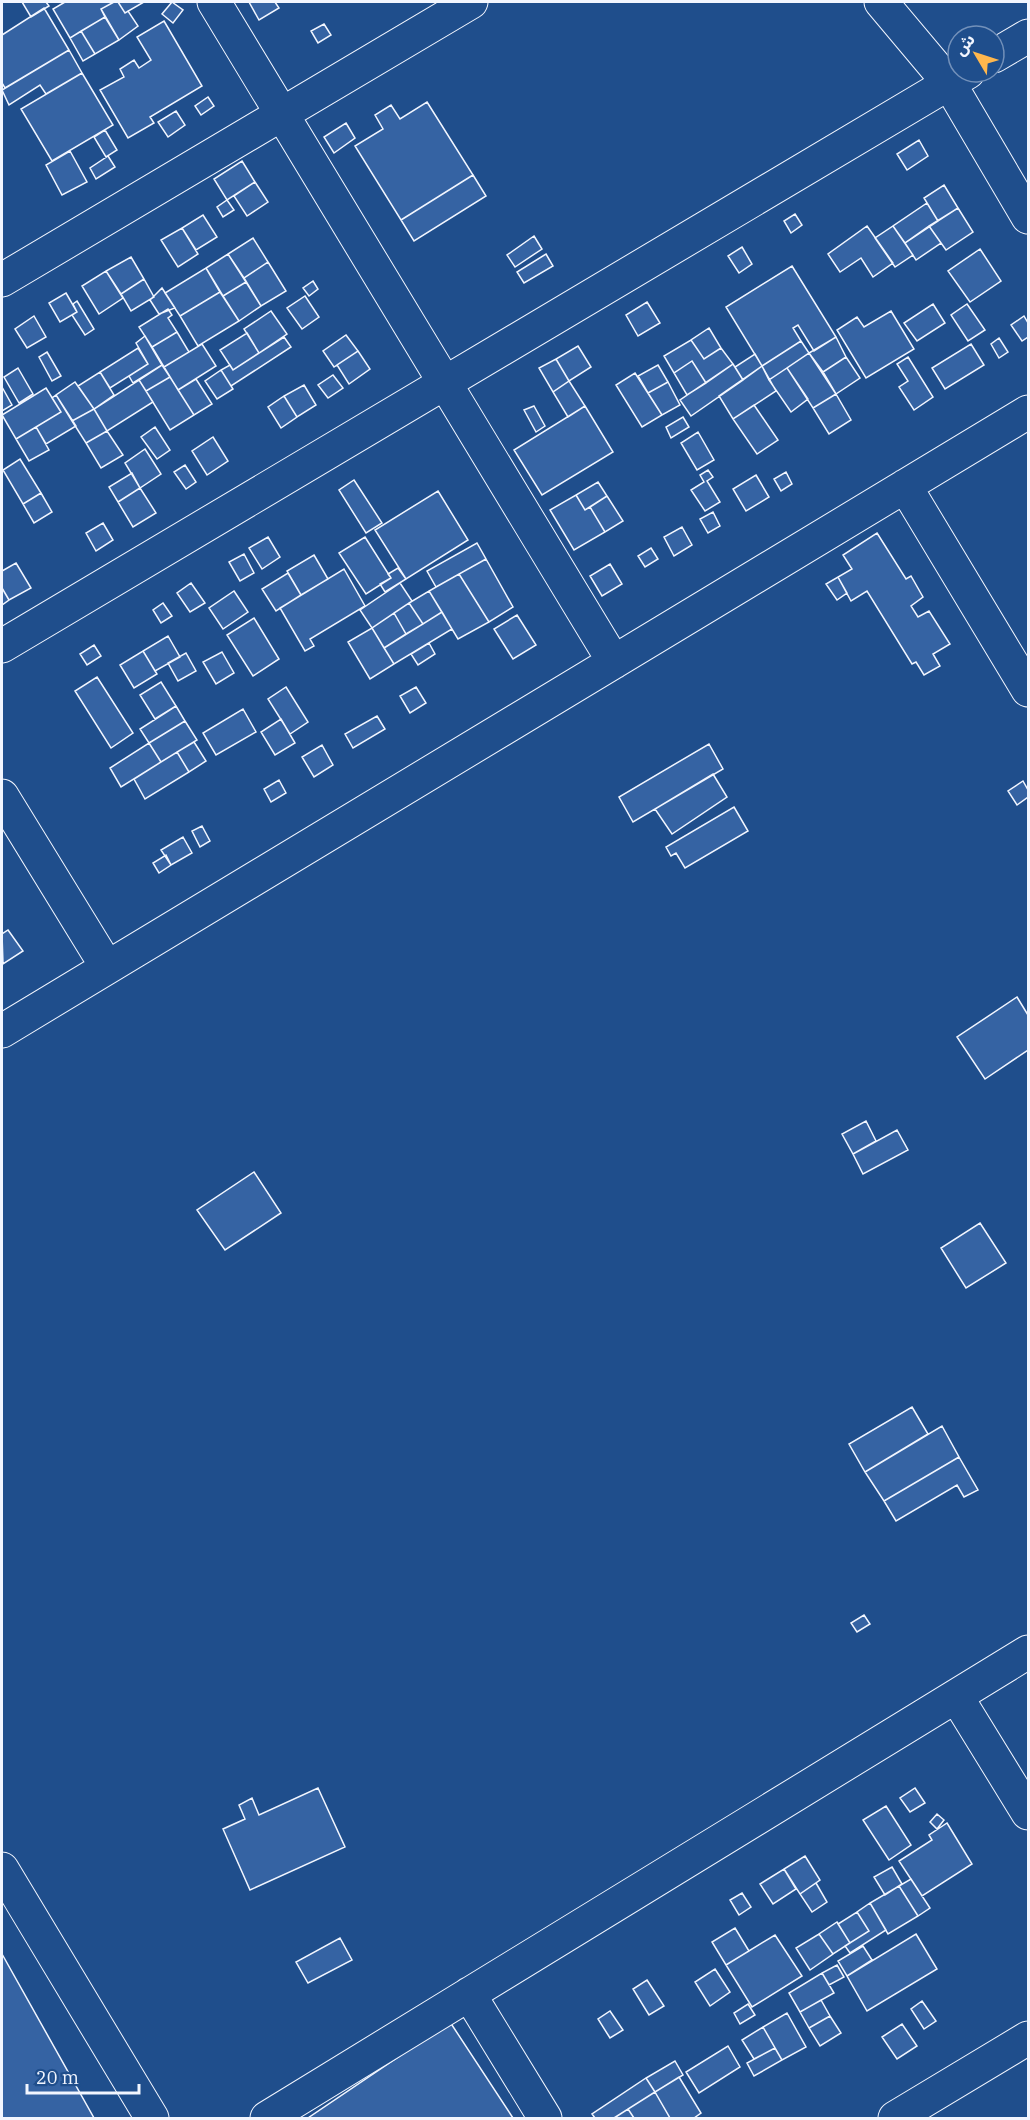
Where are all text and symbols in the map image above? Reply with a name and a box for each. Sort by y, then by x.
north arrow [946,24,1006,84]
text: ش [950,30,979,59]
scale bar [27,2057,140,2095]
text: 20 m [36,2066,79,2089]

